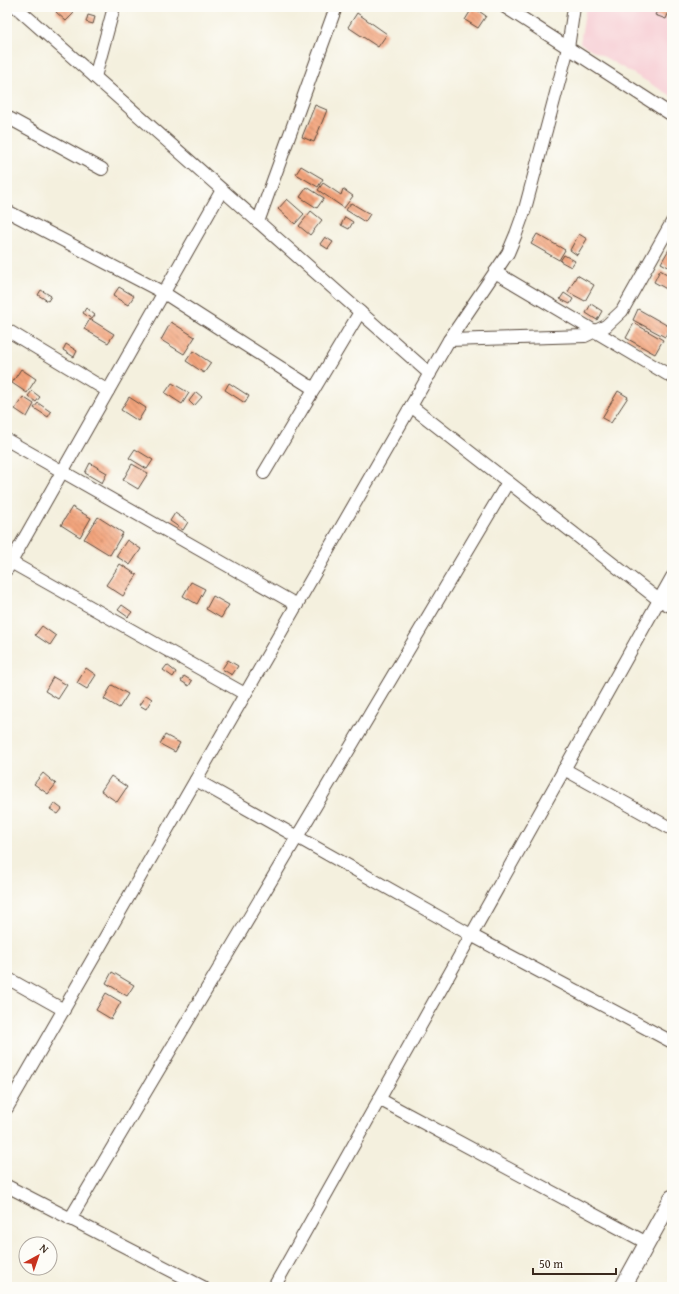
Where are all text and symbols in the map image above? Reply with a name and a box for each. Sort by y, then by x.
north arrow [18,1236,58,1276]
text: N [36,1240,53,1257]
scale bar [533,1250,616,1276]
text: 50 m [539,1255,563,1272]

